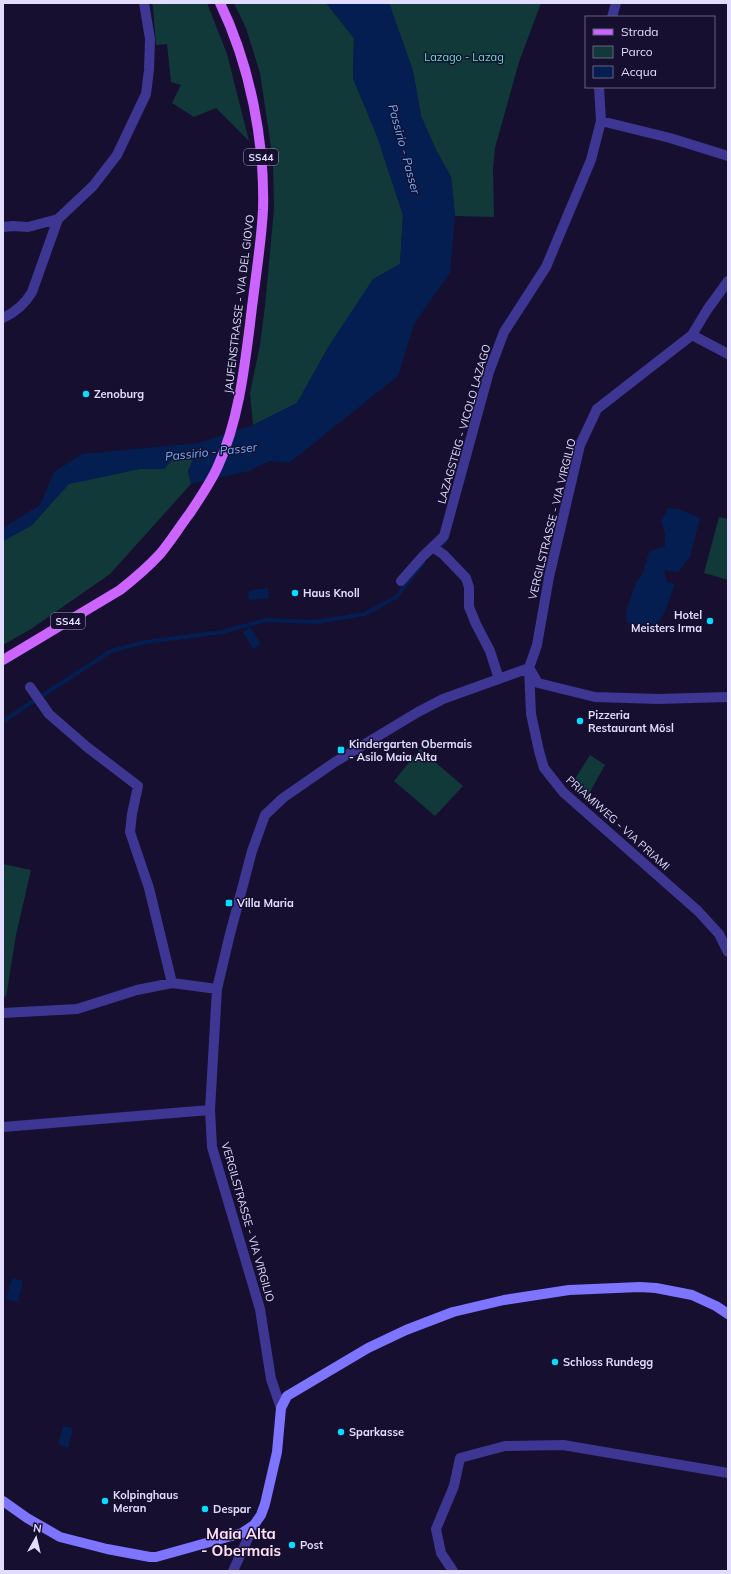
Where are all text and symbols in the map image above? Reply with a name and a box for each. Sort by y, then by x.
legend [585,16,715,88]
text: Strada [621,24,659,39]
text: Parco [621,44,653,59]
park label: Lazago - Lazag [424,50,504,64]
text: Acqua [621,64,657,79]
water label: Passirio - Passer [385,102,424,196]
road number: SS44 [244,149,278,165]
street label: JAUFENSTRASSE - VIA DEL GIOVO [221,214,257,394]
street label: LAZAGSTEIG - VICOLO LAZAGO [434,343,494,505]
place label: Zenoburg [94,387,144,401]
marker: Zenoburg [81,389,91,399]
street label: VERGILSTRASSE - VIA VIRGILIO [525,437,579,601]
water label: Passirio - Passer [164,439,258,464]
place label: Haus Knoll [303,586,360,600]
marker: Haus Knoll [290,588,300,598]
place label: Hotel Meisters Irma [631,608,702,635]
road number: SS44 [51,613,85,629]
marker: Hotel Meisters Irma [705,616,715,626]
place label: Pizzeria Restaurant Mösl [588,708,674,735]
marker: Pizzeria Restaurant Mösl [575,716,585,726]
place label: Kindergarten Obermais - Asilo Maia Alta [349,737,472,764]
marker: Kindergarten Obermais - Asilo Maia Alta [336,745,346,755]
street label: PRIAMIWEG - VIA PRIAMI [563,773,673,873]
place label: Villa Maria [236,896,294,910]
marker: Villa Maria [224,898,234,908]
street label: VERGILSTRASSE - VIA VIRGILIO [218,1140,278,1304]
place label: Schloss Rundegg [563,1355,653,1369]
marker: Schloss Rundegg [550,1357,560,1367]
place label: Sparkasse [349,1425,404,1439]
marker: Sparkasse [336,1427,346,1437]
place label: Kolpinghaus Meran [113,1488,179,1515]
marker: Kolpinghaus Meran [100,1496,110,1506]
place label: Despar [213,1502,252,1516]
marker: Despar [200,1504,210,1514]
north arrow [16,1518,56,1558]
text: N [32,1521,42,1536]
district label: Maia Alta - Obermais [201,1524,281,1560]
place label: Post [300,1538,323,1552]
marker: Post [287,1540,297,1550]

